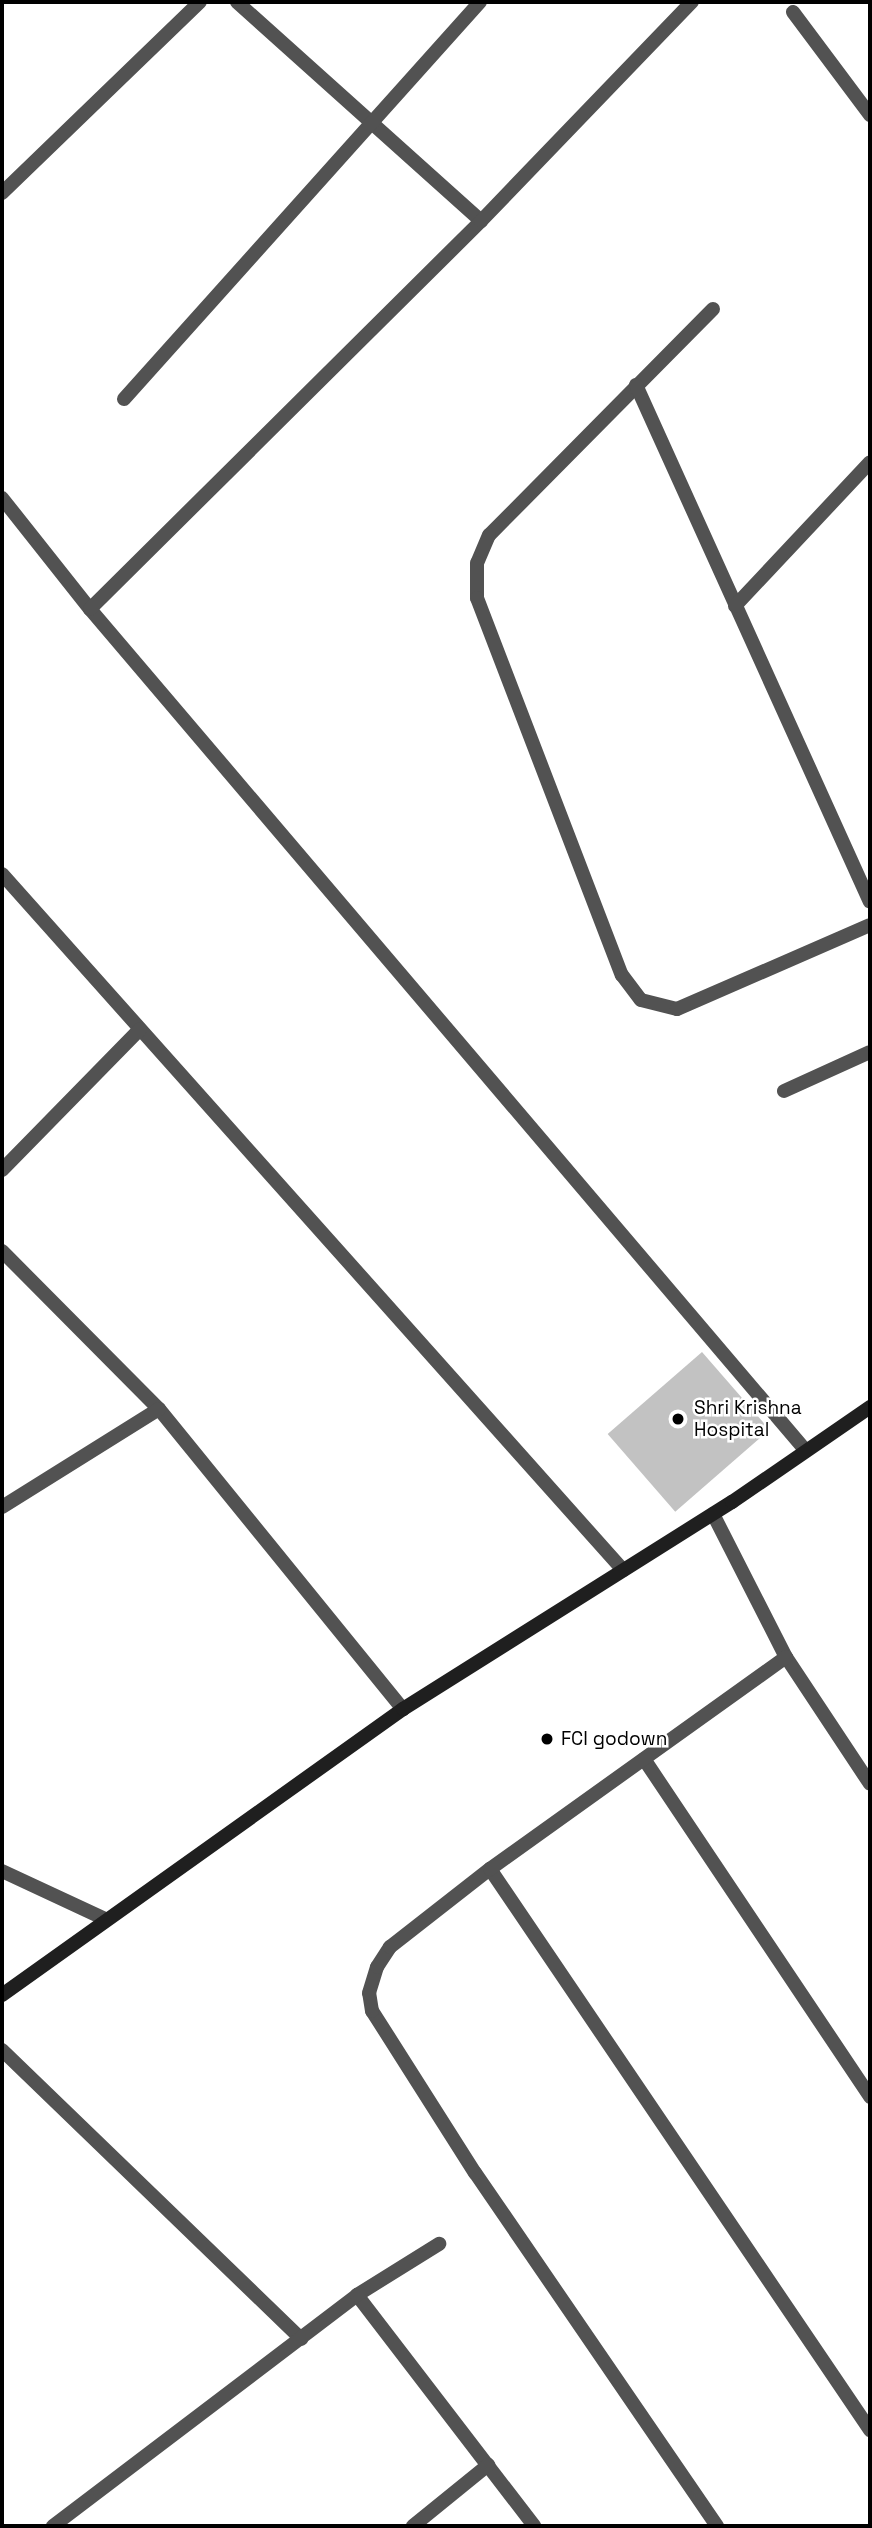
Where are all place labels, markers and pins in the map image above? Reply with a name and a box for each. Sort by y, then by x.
place label: Shri Krishna Hospital [694,1397,802,1441]
marker: Shri Krishna Hospital [668,1409,688,1429]
place label: FCI godown [561,1728,667,1750]
marker: FCI godown [539,1731,555,1747]

